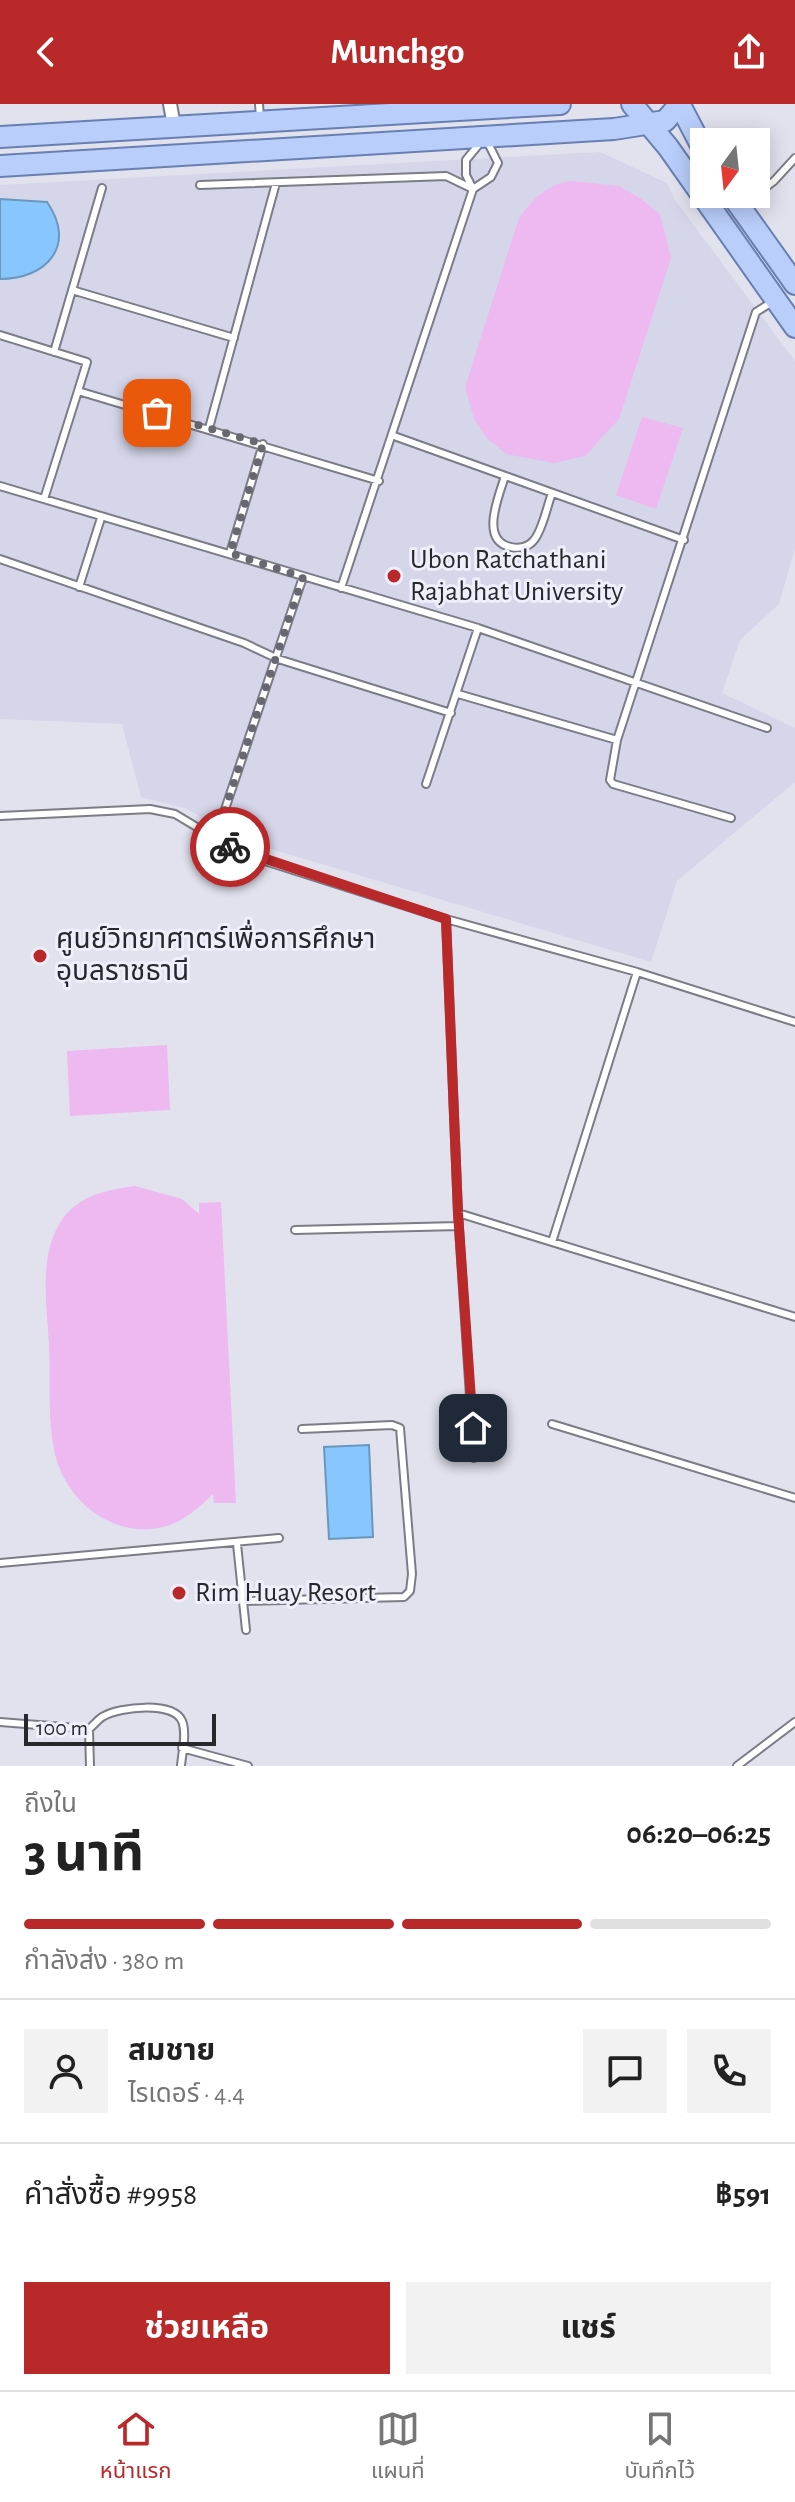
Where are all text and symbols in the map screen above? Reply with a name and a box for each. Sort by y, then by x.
icon: back [24,30,68,74]
icon: share [727,30,771,74]
text: Munchgo [330,34,465,70]
north arrow [690,128,770,208]
map controls [690,128,770,208]
pin [123,379,191,447]
icon: bag [135,391,179,435]
place label: Ubon Ratchathani Rajabhat University [410,546,623,606]
marker: Ubon Ratchathani Rajabhat University [385,567,403,585]
courier [190,807,270,887]
icon: bike [208,825,252,869]
place label: ศูนย์วิทยาศาตร์เพื่อการศึกษา อุบลราชธานี [56,919,375,987]
marker: ศูนย์วิทยาศาตร์เพื่อการศึกษา อุบลราชธานี [31,947,49,965]
pin [439,1394,507,1462]
icon: home [451,1406,495,1450]
place label: Rim Huay Resort [195,1579,376,1607]
marker: Rim Huay Resort [170,1584,188,1602]
scale bar [24,1710,216,1746]
text: 100 m [36,1717,88,1739]
text: ถึงใน [24,1791,77,1817]
text: 06:20–06:25 [626,1819,771,1849]
text: 3 นาที [24,1828,144,1880]
text: กำลังส่ง · 380 m [24,1948,184,1974]
button: person [24,2029,108,2113]
button: chat [583,2029,667,2113]
button: phone [687,2029,771,2113]
text: สมชาย [128,2036,215,2066]
text: ไรเดอร์ · 4.4 [128,2081,245,2107]
text: คำสั่งซื้อ #9958 [24,2180,197,2210]
text: ฿591 [715,2180,771,2210]
button: ช่วยเหลือ [24,2282,390,2374]
button: แชร์ [406,2282,771,2374]
tab: หน้าแรก [100,2407,171,2488]
tab: แผนที่ [371,2407,425,2488]
tab: บันทึกไว้ [624,2407,695,2488]

